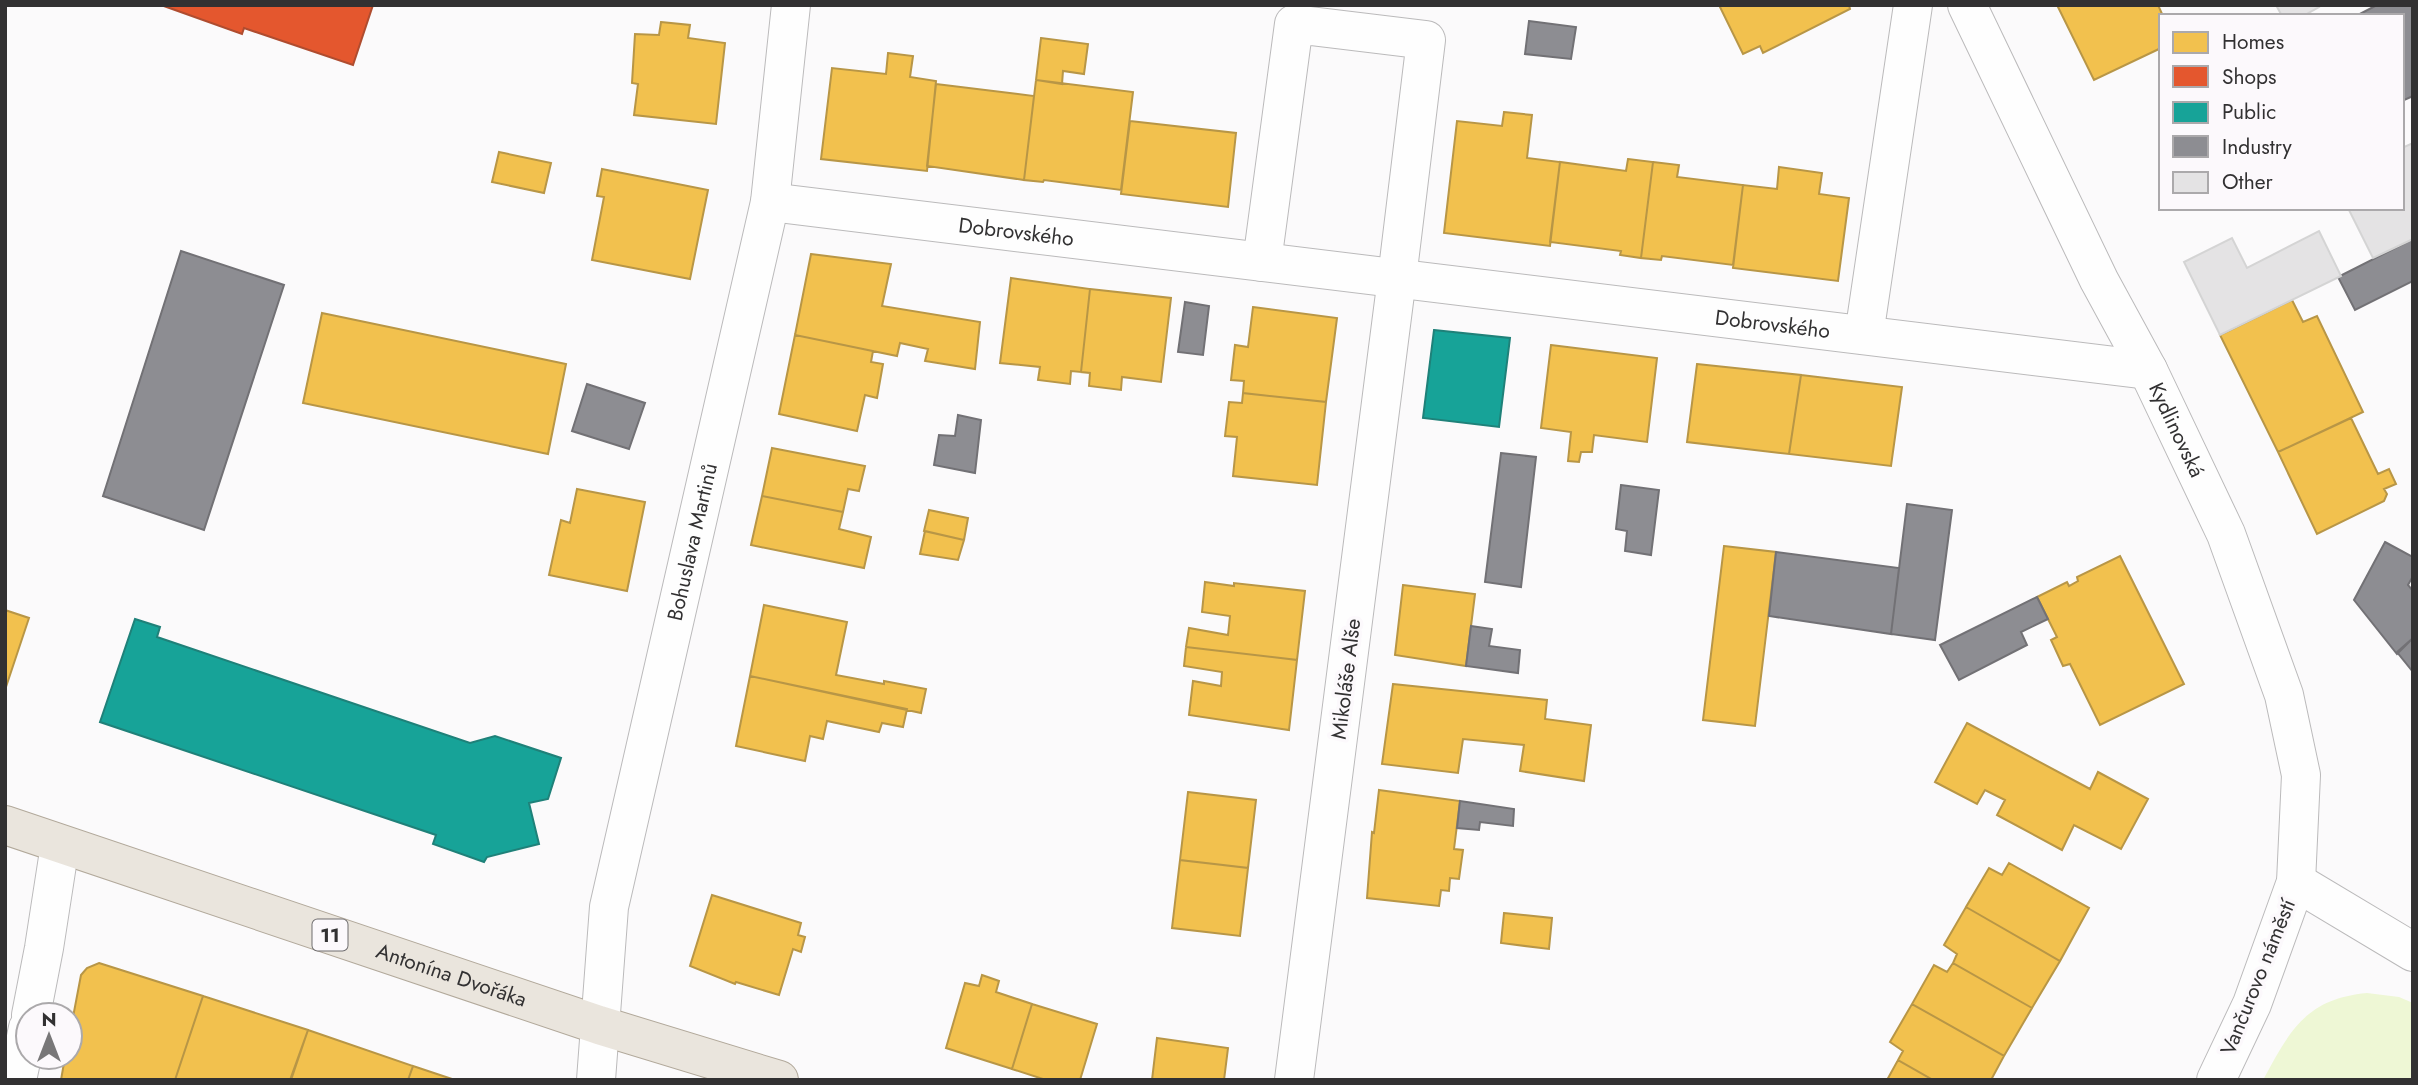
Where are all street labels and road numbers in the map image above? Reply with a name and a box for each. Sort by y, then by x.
street label: Dobrovského [957,210,1075,254]
street label: Dobrovského [1713,302,1832,346]
street label: Kydlinovská [2141,378,2212,482]
street label: Bohuslava Martinů [660,460,725,624]
street label: Mikoláše Alše [1324,617,1368,741]
street label: Vančurovo náměstí [2213,893,2304,1060]
road number: 11 [312,920,348,951]
street label: Antonína Dvořáka [372,936,531,1015]

